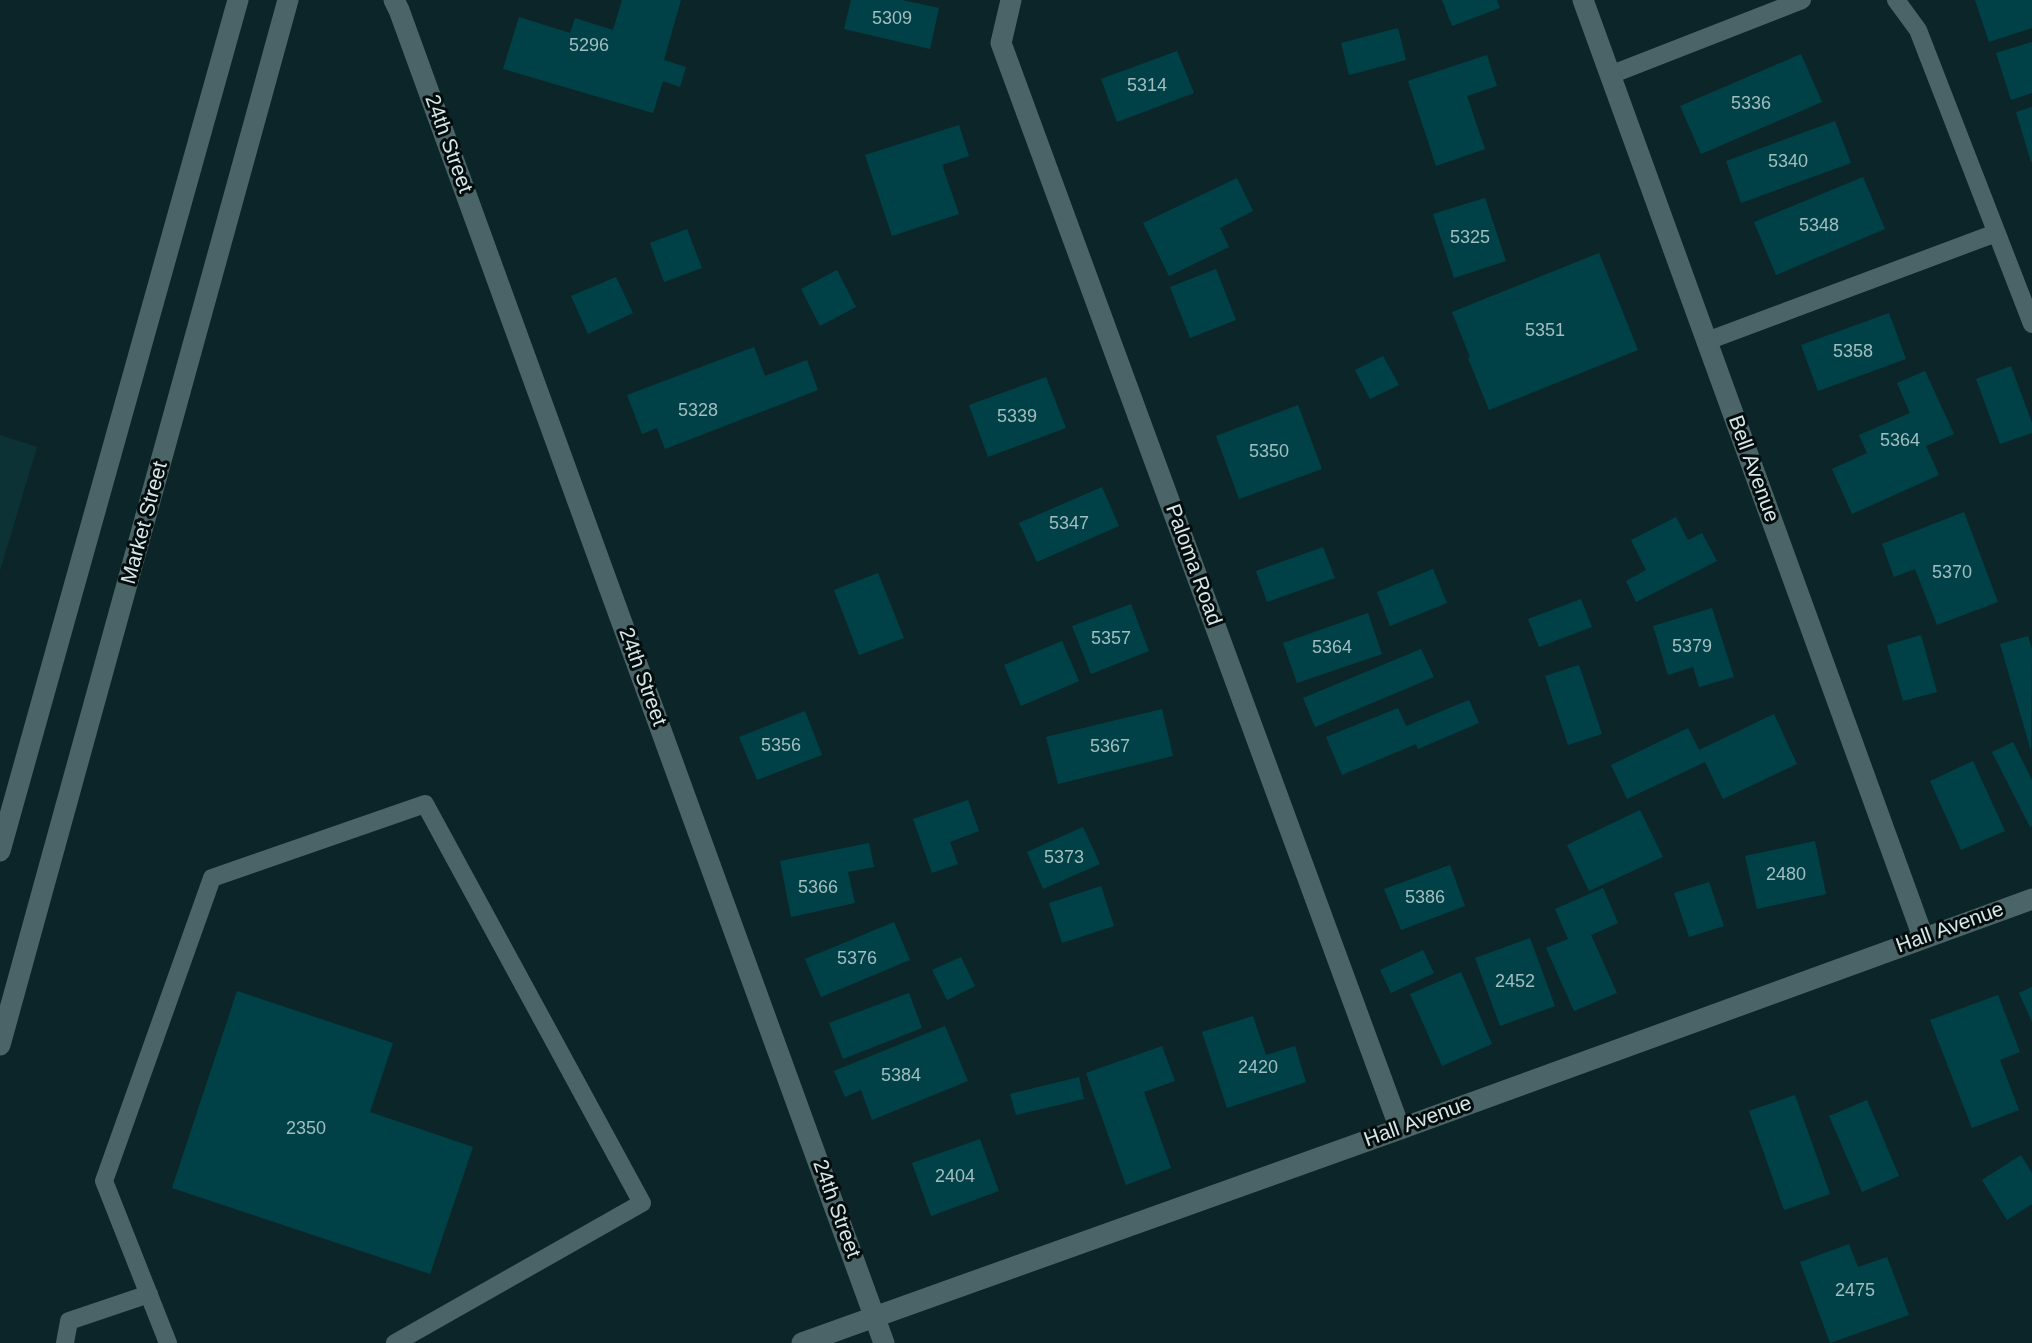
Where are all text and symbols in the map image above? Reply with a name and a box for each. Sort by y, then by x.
house number: 5309 [872,8,912,30]
house number: 5296 [569,35,609,57]
house number: 5314 [1127,75,1167,97]
street label: 24th Street [419,91,477,197]
house number: 5336 [1731,93,1771,115]
house number: 5340 [1768,151,1808,173]
house number: 5348 [1799,215,1839,237]
house number: 5325 [1450,227,1490,249]
house number: 5351 [1525,320,1565,342]
house number: 5358 [1833,341,1873,363]
house number: 5328 [678,400,718,422]
house number: 5339 [997,406,1037,428]
street label: Bell Avenue [1722,412,1784,526]
house number: 5364 [1880,430,1920,452]
house number: 5350 [1249,441,1289,463]
street label: Market Street [117,459,173,587]
street label: Paloma Road [1159,501,1227,629]
house number: 5347 [1049,513,1089,535]
house number: 5370 [1932,562,1972,584]
street label: 24th Street [613,624,671,730]
house number: 5357 [1091,628,1131,650]
house number: 5379 [1672,636,1712,658]
house number: 5364 [1312,637,1352,659]
house number: 5356 [761,735,801,757]
house number: 5367 [1090,736,1130,758]
house number: 5373 [1044,847,1084,869]
house number: 2480 [1766,864,1806,886]
house number: 5366 [798,877,838,899]
house number: 5386 [1405,887,1445,909]
street label: Hall Avenue [1893,897,2007,959]
house number: 5376 [837,948,877,970]
house number: 2452 [1495,971,1535,993]
house number: 2420 [1238,1057,1278,1079]
house number: 5384 [881,1065,921,1087]
street label: Hall Avenue [1361,1091,1475,1153]
house number: 2350 [286,1118,326,1140]
street label: 24th Street [807,1156,865,1262]
house number: 2404 [935,1166,975,1188]
house number: 2475 [1835,1280,1875,1302]

